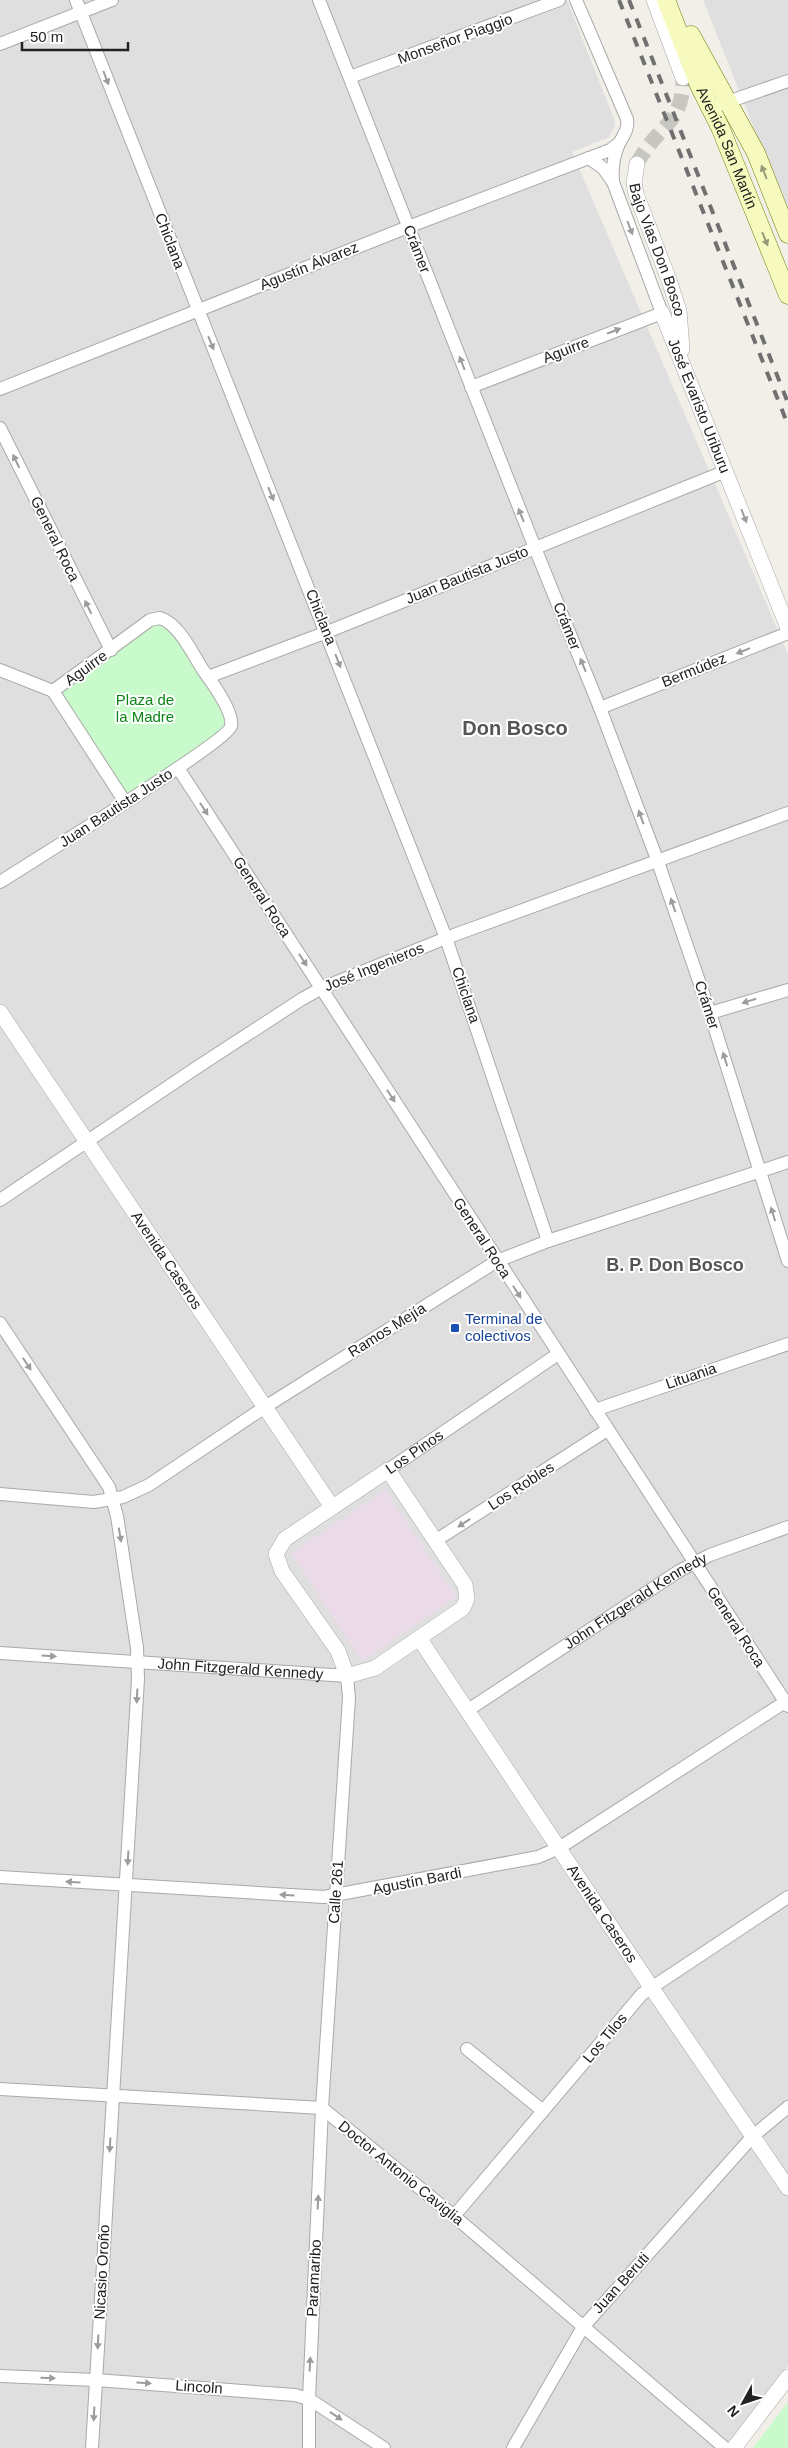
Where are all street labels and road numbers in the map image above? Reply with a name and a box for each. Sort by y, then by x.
street label: Monseñor Piaggio [395,10,515,67]
street label: Avenida San Martín [693,84,761,211]
street label: Bajo Vias Don Bosco [626,182,688,317]
street label: Chiclana [152,211,189,272]
street label: Crámer [401,222,434,275]
street label: Agustín Álvarez [257,238,361,293]
street label: Aguirre [540,333,591,366]
street label: José Evaristo Uriburu [665,336,734,475]
street label: General Roca [28,493,84,585]
street label: Juan Bautista Justo [403,542,531,607]
street label: Chiclana [303,587,341,648]
street label: Crámer [550,599,585,652]
street label: Aguirre [61,647,110,689]
street label: Bermúdez [659,649,729,690]
street label: Juan Bautista Justo [56,765,175,850]
street label: General Roca [230,853,295,941]
street label: José Ingenieros [322,939,426,994]
street label: Chiclana [449,964,484,1026]
street label: Crámer [692,978,723,1031]
street label: General Roca [450,1194,515,1282]
street label: Avenida Caseros [128,1208,206,1312]
street label: Ramos Mejía [345,1299,429,1360]
street label: Lituania [663,1359,719,1392]
street label: Los Pinos [382,1426,446,1477]
street label: Los Robles [485,1458,557,1513]
street label: John Fitzgerald Kennedy [561,1549,710,1652]
street label: General Roca [704,1583,769,1671]
street label: John Fitzgerald Kennedy [157,1654,324,1682]
street label: Calle 261 [325,1860,346,1924]
street label: Avenida Caseros [564,1861,641,1966]
street label: Agustín Bardi [371,1864,463,1897]
street label: Los Tilos [579,2010,630,2066]
street label: Doctor Antonio Caviglia [335,2117,468,2229]
street label: Nicasio Oroño [91,2224,112,2320]
street label: Paramaribo [303,2239,324,2317]
street label: Juan Beruti [589,2249,652,2317]
street label: Lincoln [175,2376,223,2397]

